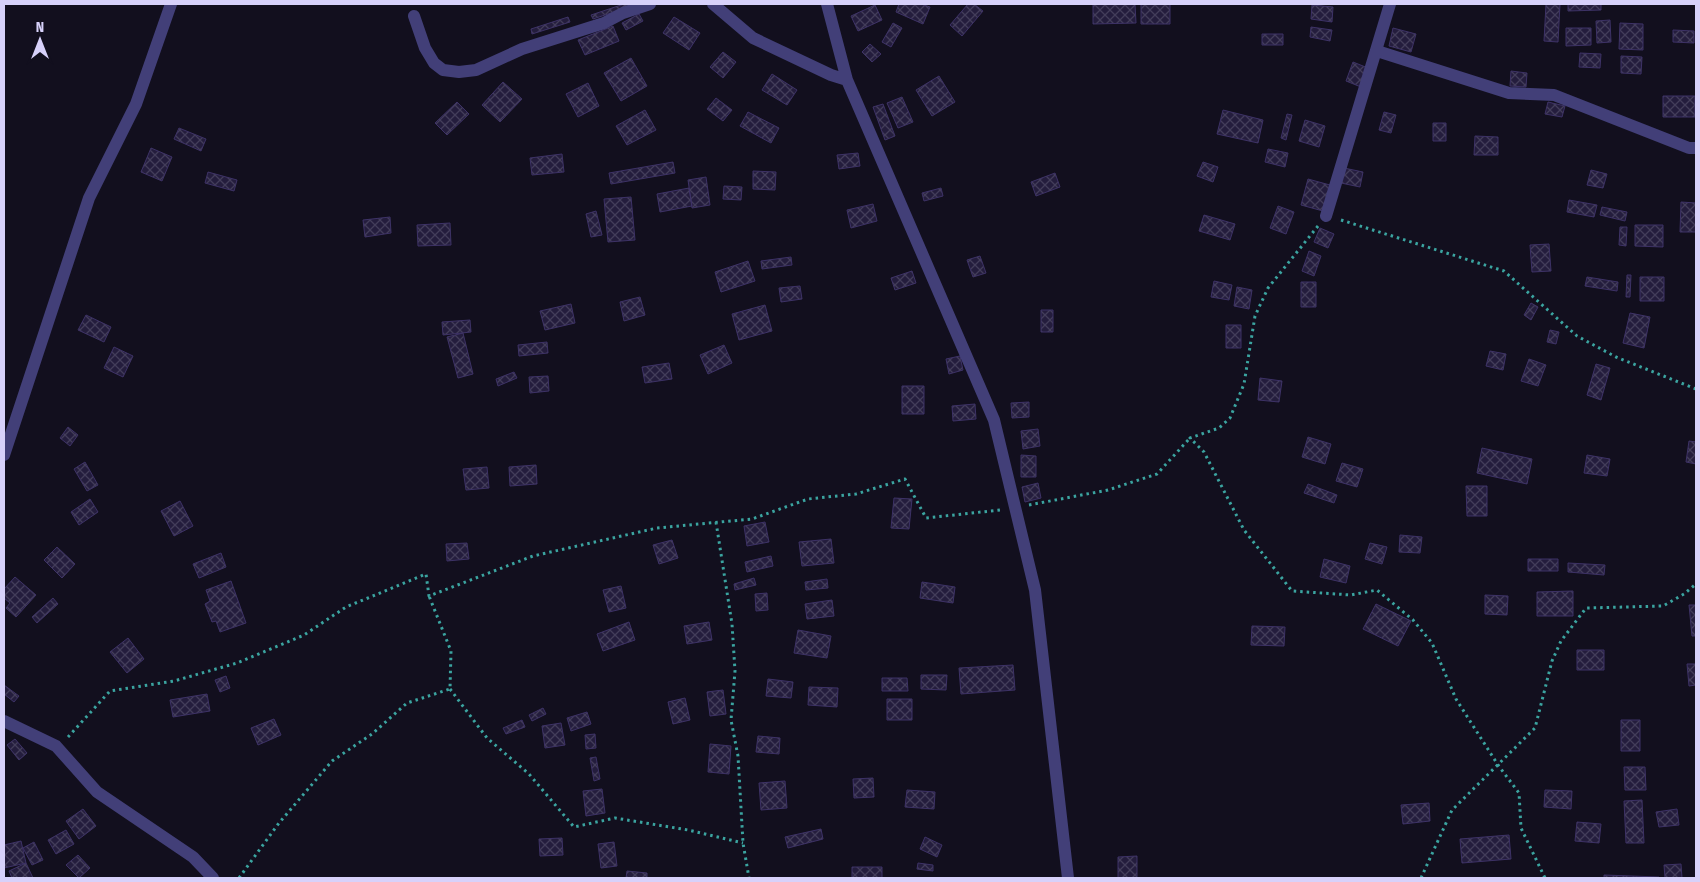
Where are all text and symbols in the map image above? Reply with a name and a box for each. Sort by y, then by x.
north arrow [15,15,65,65]
text: N [36,19,44,36]

